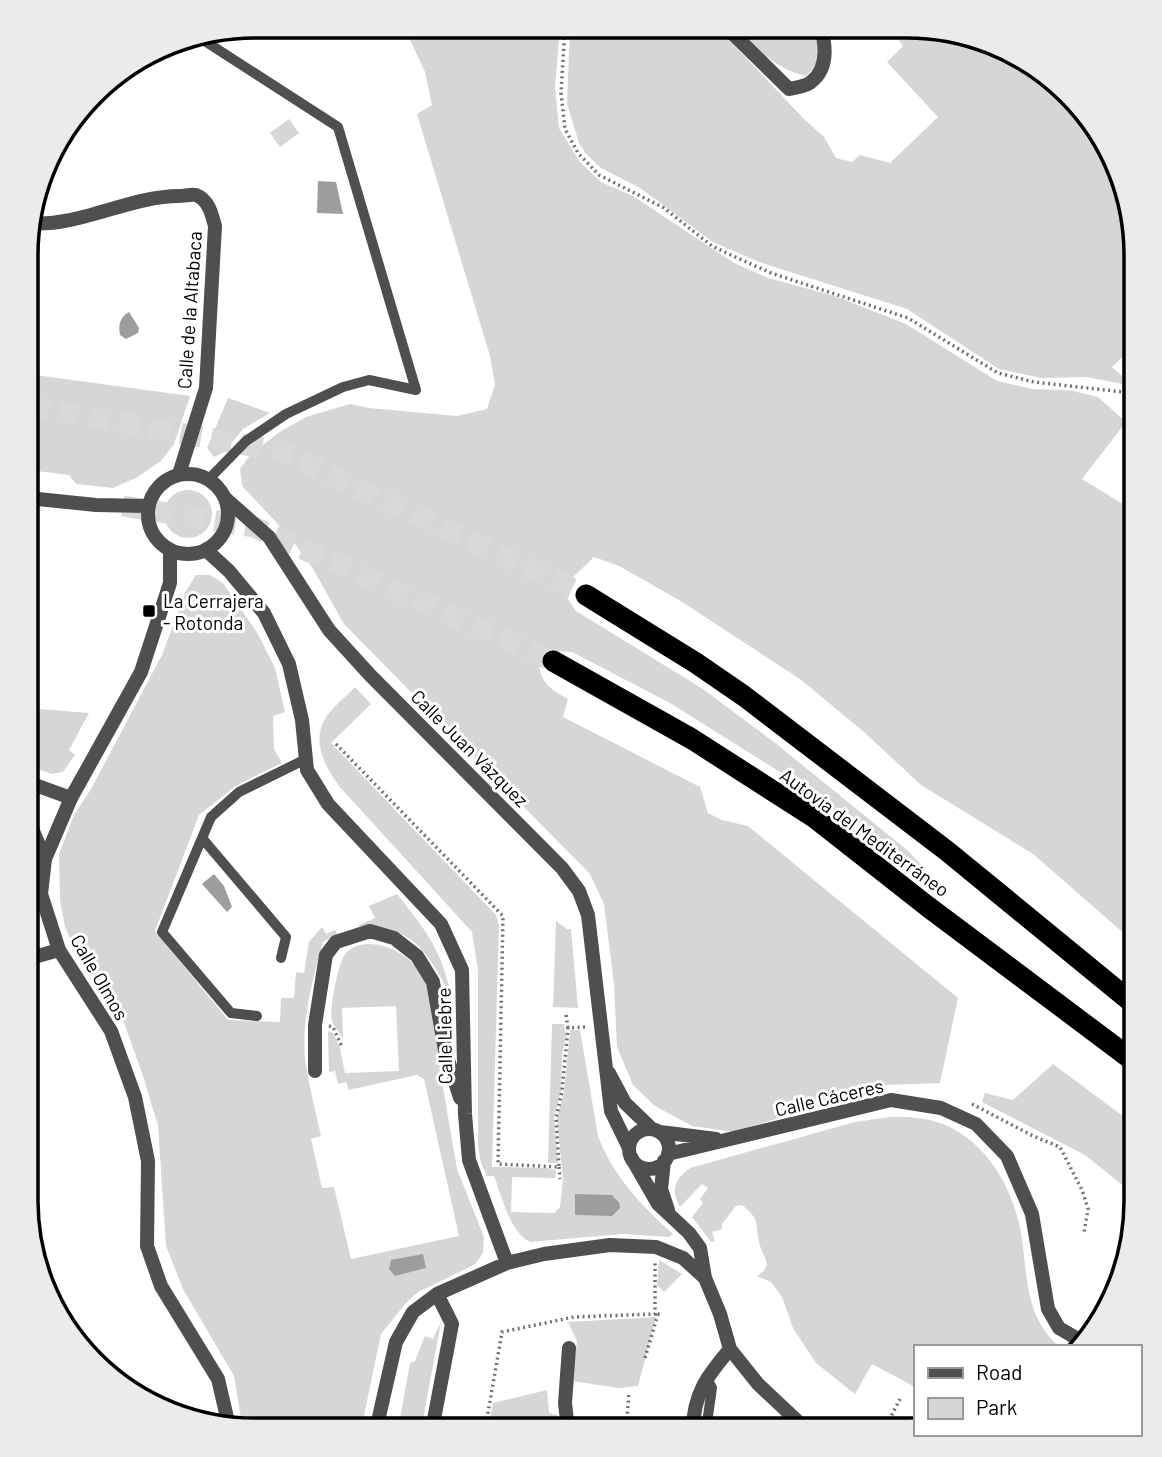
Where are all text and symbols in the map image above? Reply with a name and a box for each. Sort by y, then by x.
street label: Calle de la Altabaca [172,230,206,390]
place label: La Cerrajera - Rotonda [163,589,264,634]
marker: La Cerrajera - Rotonda [141,603,157,619]
street label: Calle Juan Vázquez [407,685,533,811]
street label: Autovía del Mediterráneo [776,763,954,901]
street label: Calle Olmos [66,930,134,1024]
street label: Calle Liebre [432,987,456,1085]
street label: Calle Cáceres [773,1073,885,1121]
legend [914,1345,1141,1436]
text: Road [976,1359,1022,1384]
text: Park [976,1394,1017,1419]

